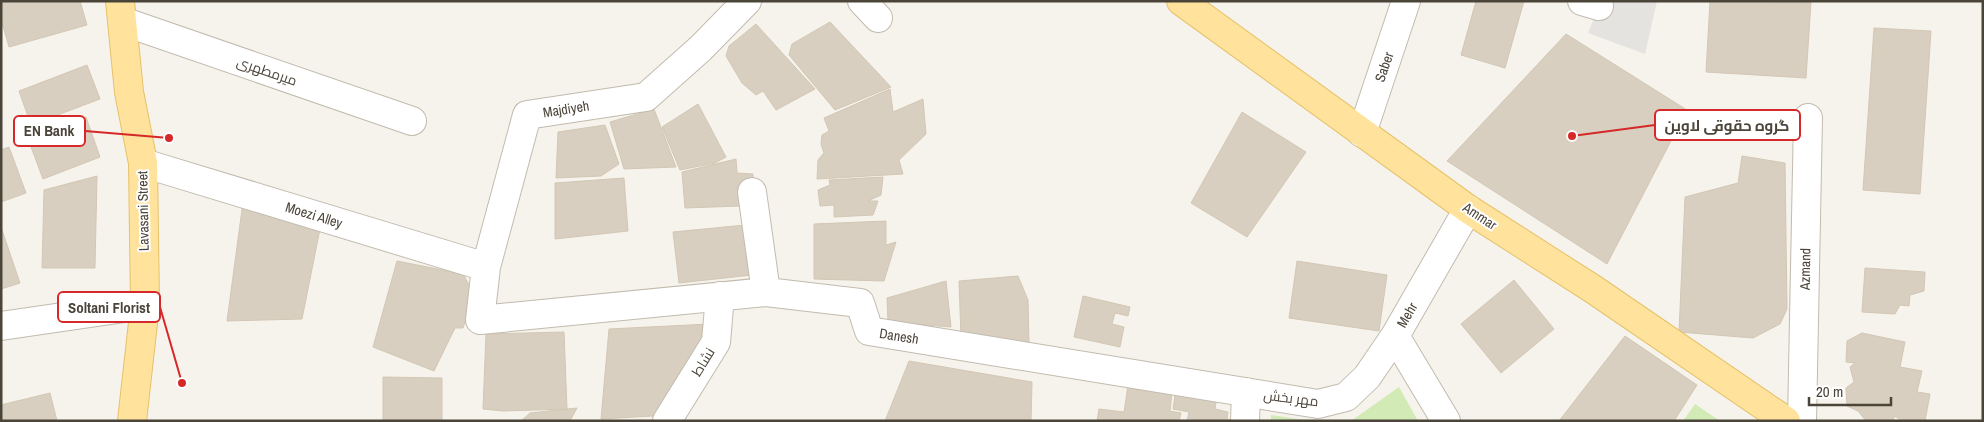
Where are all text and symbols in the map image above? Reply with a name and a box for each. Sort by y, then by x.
street label: Saber [1371,49,1398,84]
street label: میرمطهری [234,52,300,90]
street label: Majdiyeh [542,96,590,122]
callout: گروه حقوقی لاوین [1655,110,1800,140]
text: گروه حقوقی لاوین [1665,115,1789,136]
callout: EN Bank [14,116,85,146]
text: EN Bank [24,120,74,141]
street label: Lavasani Street [133,171,153,251]
street label: Moezi Alley [283,198,345,232]
street label: Ammar [1459,198,1501,234]
street label: Azmand [1796,248,1814,291]
callout: Soltani Florist [58,292,160,322]
text: Soltani Florist [68,297,150,318]
street label: Mehr [1393,299,1421,331]
street label: Danesh [878,324,920,348]
street label: نشاط [687,344,719,380]
scale bar [1809,374,1892,406]
text: 20 m [1816,381,1843,402]
street label: مهر بخش [1262,386,1320,410]

